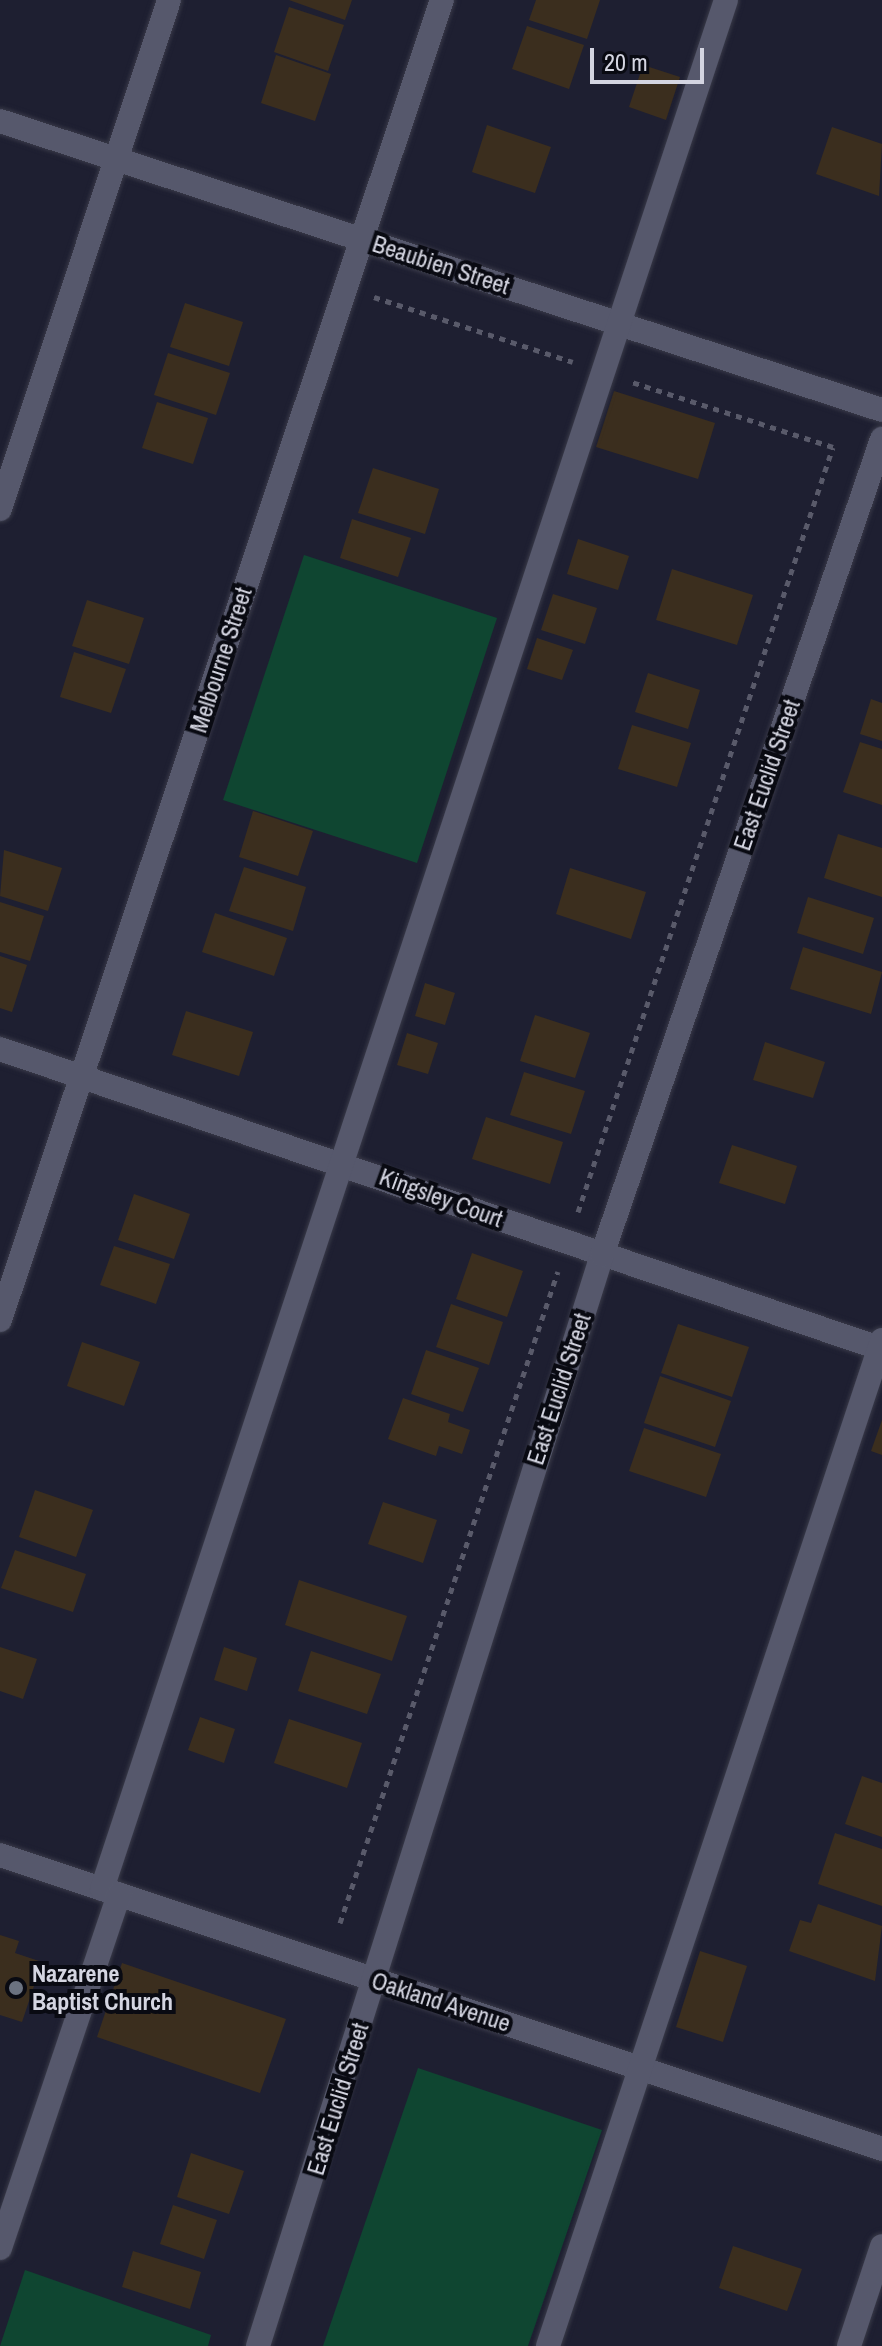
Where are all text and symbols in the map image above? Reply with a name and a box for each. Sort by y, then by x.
scale bar [594,32,708,82]
text: 20 m [604,46,648,78]
street label: Beaubien Street [369,229,513,301]
street label: Melbourne Street [184,584,258,736]
street label: East Euclid Street [728,696,806,854]
street label: Kingsley Court [375,1162,507,1234]
street label: East Euclid Street [521,1310,597,1468]
place label: Nazarene Baptist Church [32,1960,173,2016]
street label: Oakland Avenue [368,1966,514,2038]
marker: Nazarene Baptist Church [7,1979,25,1997]
street label: East Euclid Street [301,2019,375,2179]

